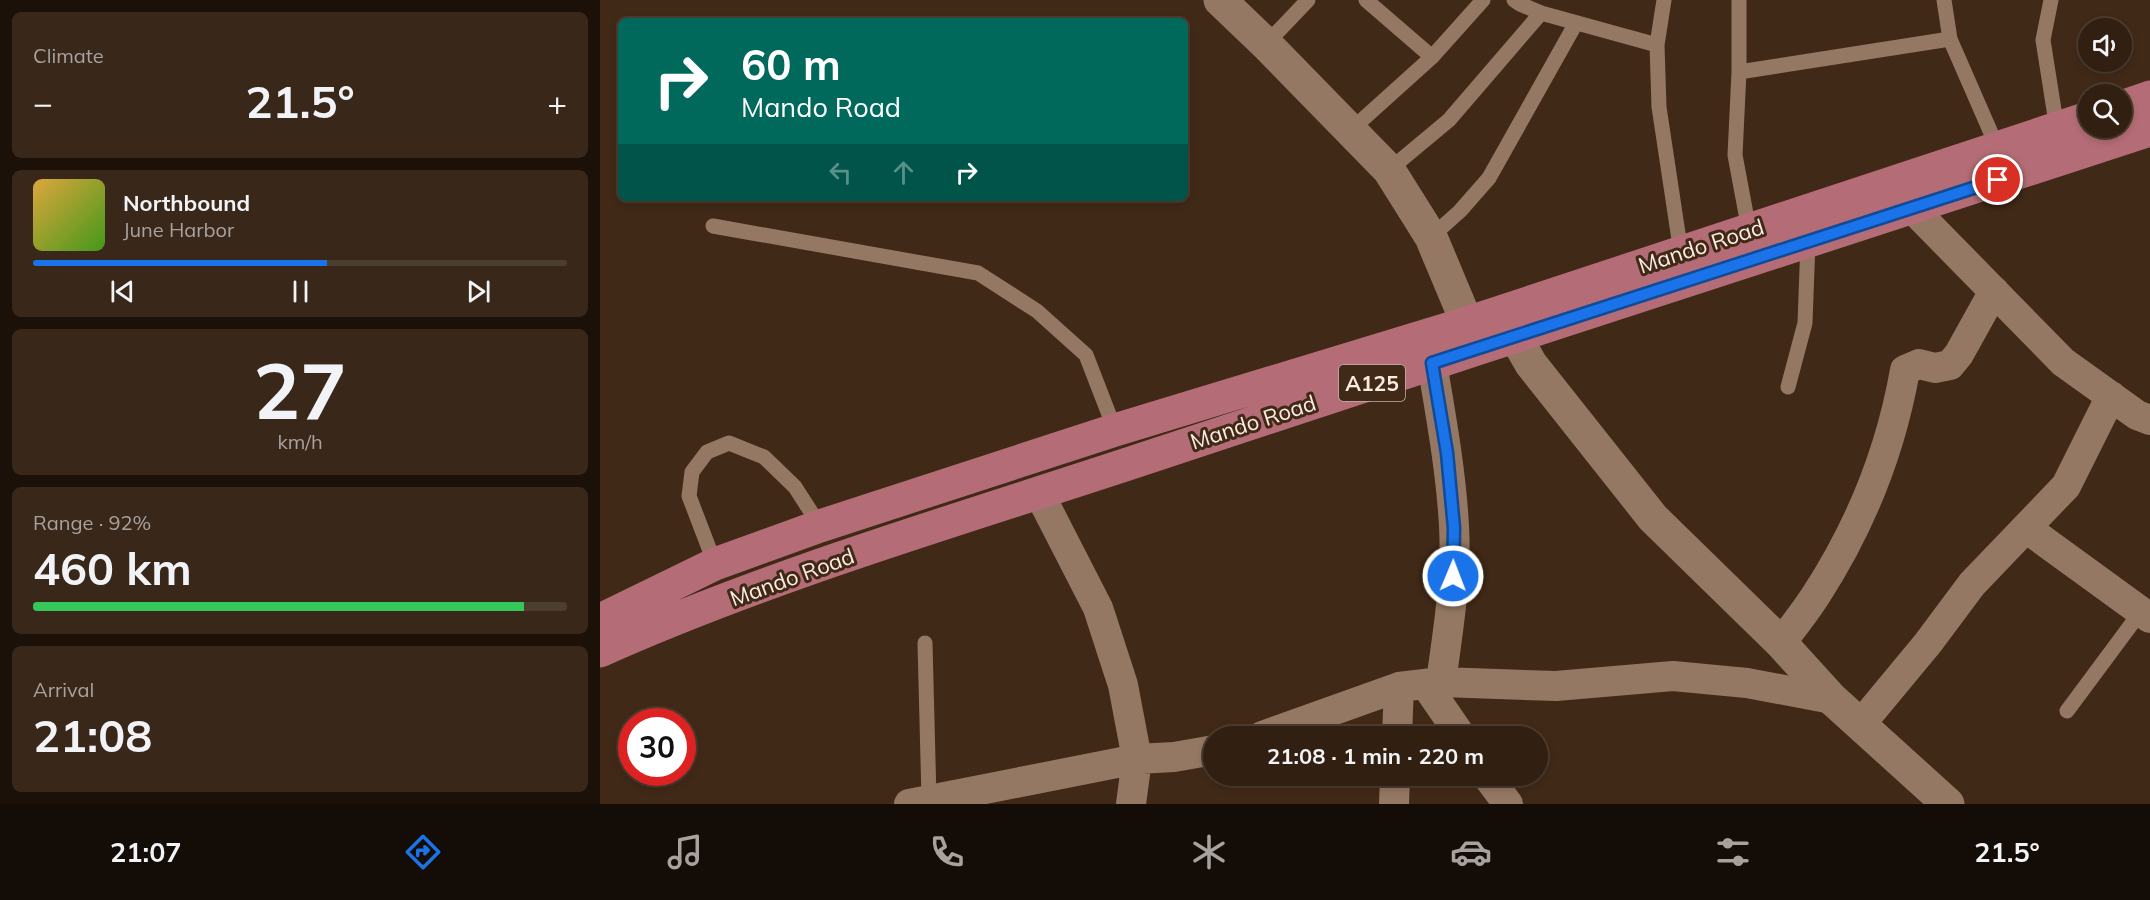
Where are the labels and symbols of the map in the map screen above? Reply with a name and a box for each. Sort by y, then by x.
pin [1972,154,2023,205]
street label: Mando Road [1635,213,1767,279]
road number: A125 [1339,365,1405,401]
street label: Mando Road [1187,389,1319,455]
street label: Mando Road [726,542,858,612]
position arrow [1421,544,1485,608]
speed limit sign: 30 [618,708,696,786]

